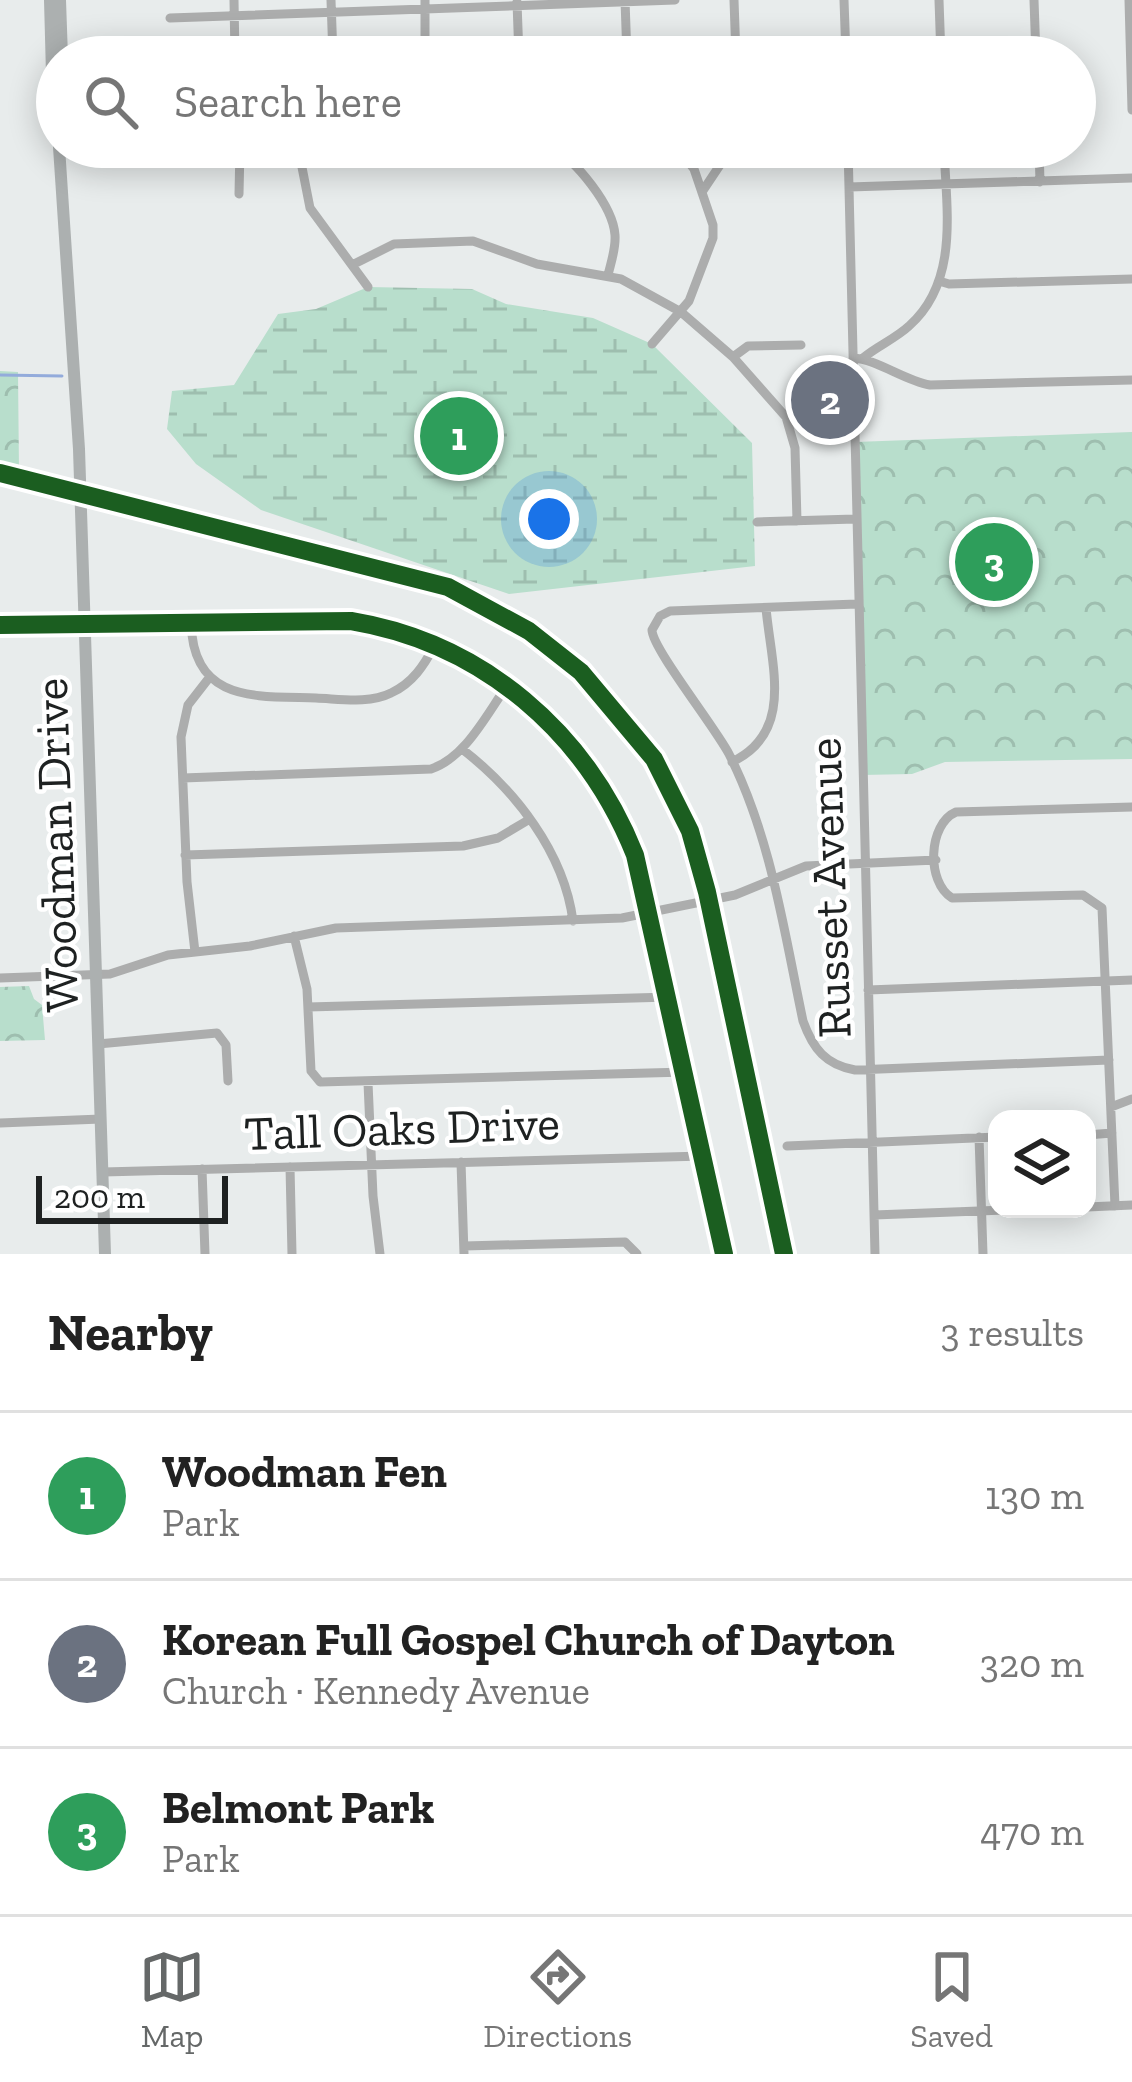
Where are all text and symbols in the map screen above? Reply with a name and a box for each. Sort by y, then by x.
search box [36,36,1096,168]
icon: search [78,69,144,135]
text: Search here [174,75,402,129]
pin: 2 [791,355,869,445]
pin: 1 [420,391,498,481]
your location [519,489,579,549]
pin: 3 [955,517,1033,607]
street label: Woodman Drive [22,677,90,1013]
street label: Russet Avenue [795,737,863,1039]
street label: Tall Oaks Drive [243,1094,561,1162]
map controls [988,1110,1096,1218]
button: layers [988,1110,1096,1218]
scale bar [36,1170,228,1223]
text: 200 m [54,1177,145,1216]
text: Nearby [48,1302,213,1363]
text: 3 results [940,1309,1084,1356]
text: Woodman Fen [162,1445,447,1499]
text: 1 [79,1472,95,1519]
text: 130 m [985,1472,1084,1519]
text: Park [162,1499,239,1546]
text: Korean Full Gospel Church of Dayton [162,1613,895,1667]
text: 2 [77,1640,97,1687]
text: 320 m [980,1640,1084,1687]
text: Church · Kennedy Avenue [162,1667,590,1714]
text: Belmont Park [162,1781,434,1835]
text: 3 [77,1808,97,1855]
text: 470 m [980,1808,1084,1855]
text: Park [162,1835,239,1882]
tab: Map [139,1944,205,2055]
tab: Directions [483,1944,632,2055]
tab: Saved [910,1944,993,2055]

